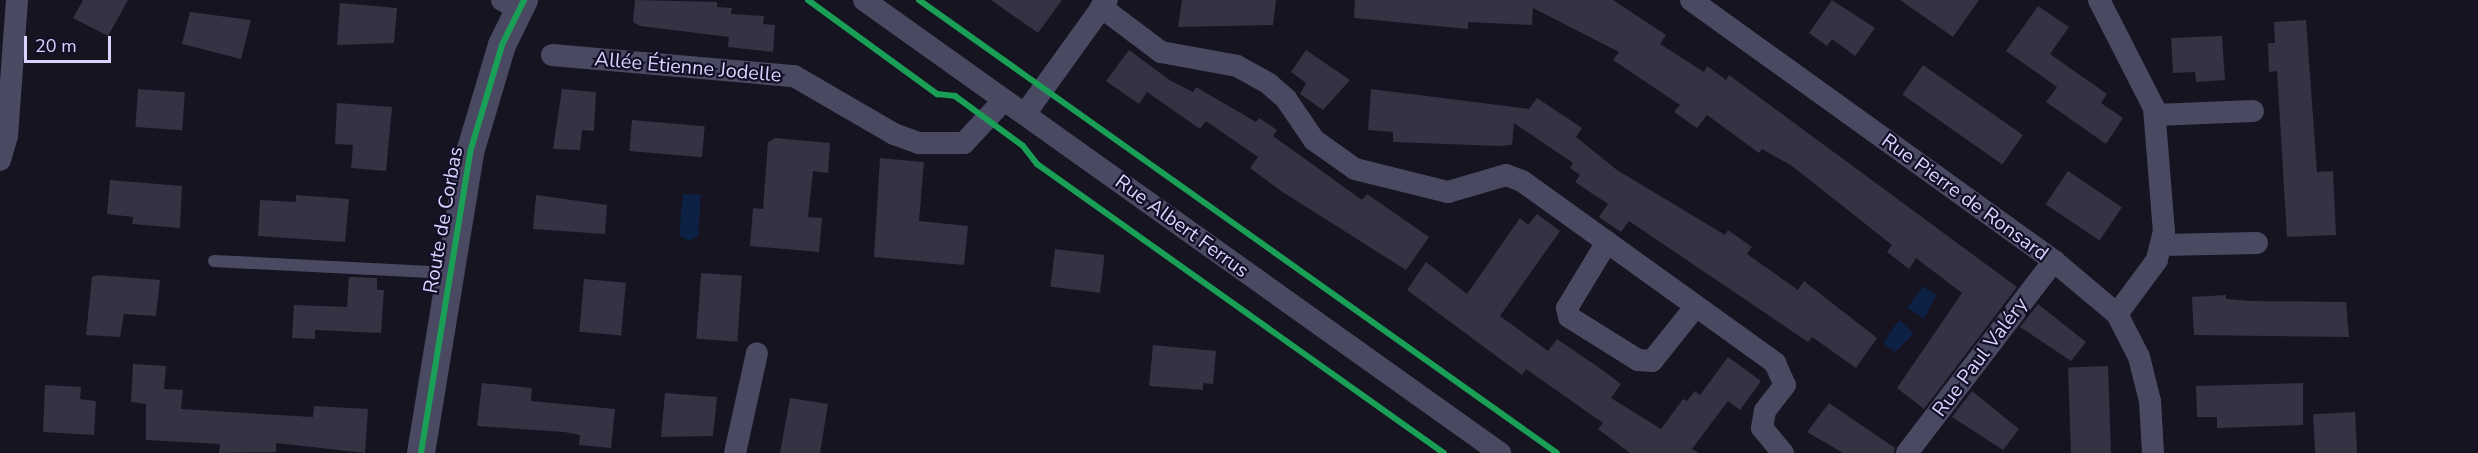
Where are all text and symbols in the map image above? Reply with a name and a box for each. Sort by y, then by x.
scale bar [27,24,114,62]
text: 20 m [35,34,77,58]
street label: Allée Étienne Jodelle [594,47,782,87]
street label: Rue Pierre de Ronsard [1877,128,2053,266]
street label: Route de Corbas [418,145,468,295]
street label: Rue Albert Ferrus [1110,169,1254,283]
street label: Rue Paul Valéry [1927,293,2033,421]

